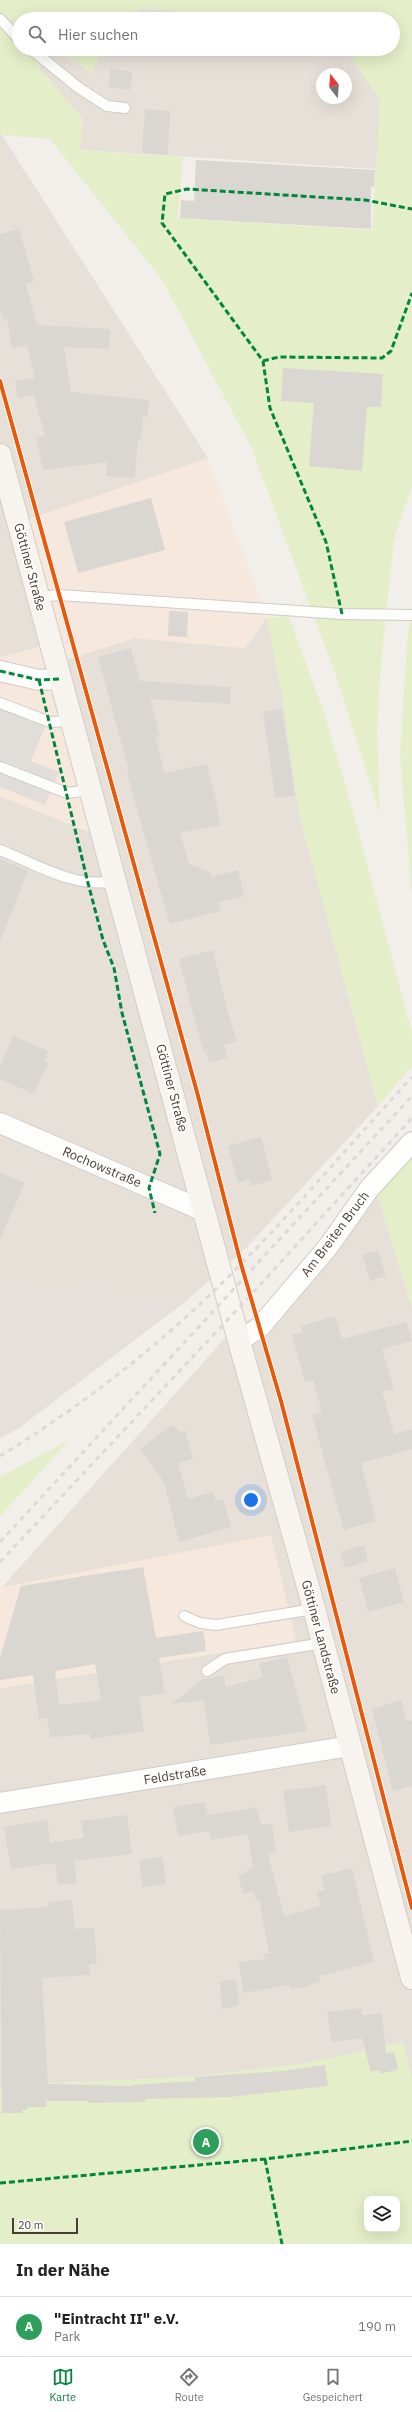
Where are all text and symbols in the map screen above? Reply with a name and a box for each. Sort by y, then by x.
search box [12,12,400,56]
icon: search [26,23,48,45]
text: Hier suchen [58,25,138,44]
north arrow [316,68,352,104]
street label: Göttiner Straße [10,521,50,613]
street label: Göttiner Straße [152,1042,192,1134]
street label: Rochowstraße [60,1143,144,1191]
street label: Am Breiten Bruch [297,1188,373,1280]
your location [241,1490,261,1510]
street label: Göttiner Landstraße [298,1578,344,1696]
street label: Feldstraße [143,1762,207,1788]
pin: A [193,2127,219,2157]
map controls [364,2196,400,2232]
button: layers [364,2196,400,2232]
scale bar [12,2216,78,2235]
text: 20 m [18,2218,43,2232]
text: In der Nähe [16,2259,110,2281]
text: "Eintracht II" e.V. [54,2309,179,2328]
text: A [25,2318,33,2335]
text: 190 m [358,2318,396,2335]
text: Park [54,2328,80,2345]
tab: Karte [49,2366,76,2404]
tab: Route [175,2366,204,2404]
tab: Gespeichert [303,2366,363,2404]

